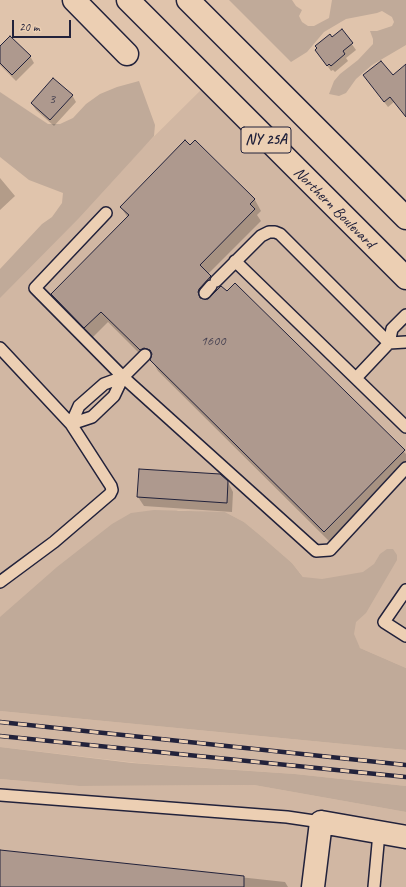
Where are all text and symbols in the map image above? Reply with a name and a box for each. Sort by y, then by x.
scale bar [14,12,73,38]
text: 20 m [19,19,39,35]
house number: 3 [49,91,55,107]
road number: NY 25A [241,127,291,153]
street label: Northern Boulevard [289,163,379,253]
house number: 1600 [200,333,226,349]

